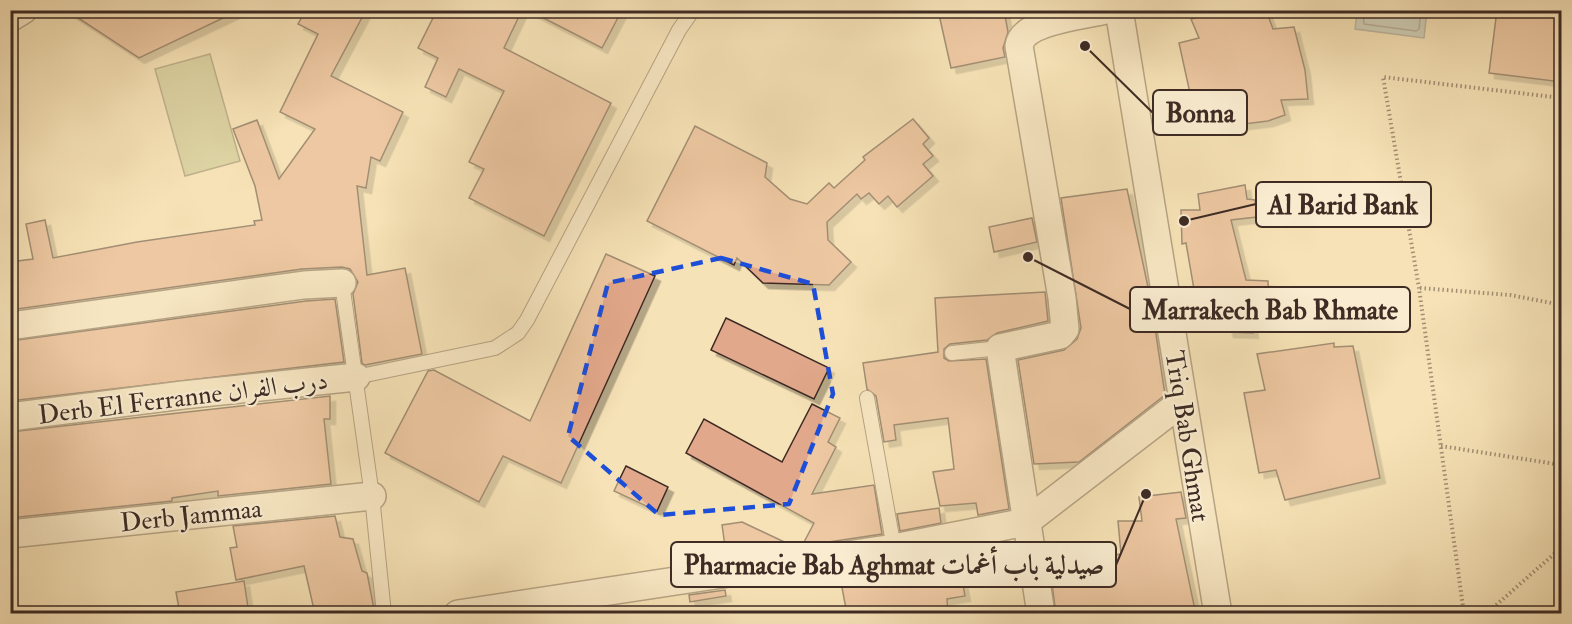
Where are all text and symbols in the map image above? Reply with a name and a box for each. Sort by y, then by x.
callout: Bonna [1153,90,1247,135]
text: Bonna [1165,97,1236,130]
callout: Al Barid Bank [1256,182,1431,227]
text: Al Barid Bank [1267,189,1419,222]
callout: Marrakech Bab Rhmate [1130,287,1410,332]
text: Marrakech Bab Rhmate [1141,294,1399,327]
street label: Triq Bab Ghmat [1158,348,1216,524]
street label: Derb El Ferranne درب الفران [36,364,330,432]
street label: Derb Jammaa [119,493,264,539]
callout: Pharmacie Bab Aghmat صيدلية باب أغمات [671,542,1116,587]
text: Pharmacie Bab Aghmat صيدلية باب أغمات [684,546,1104,583]

